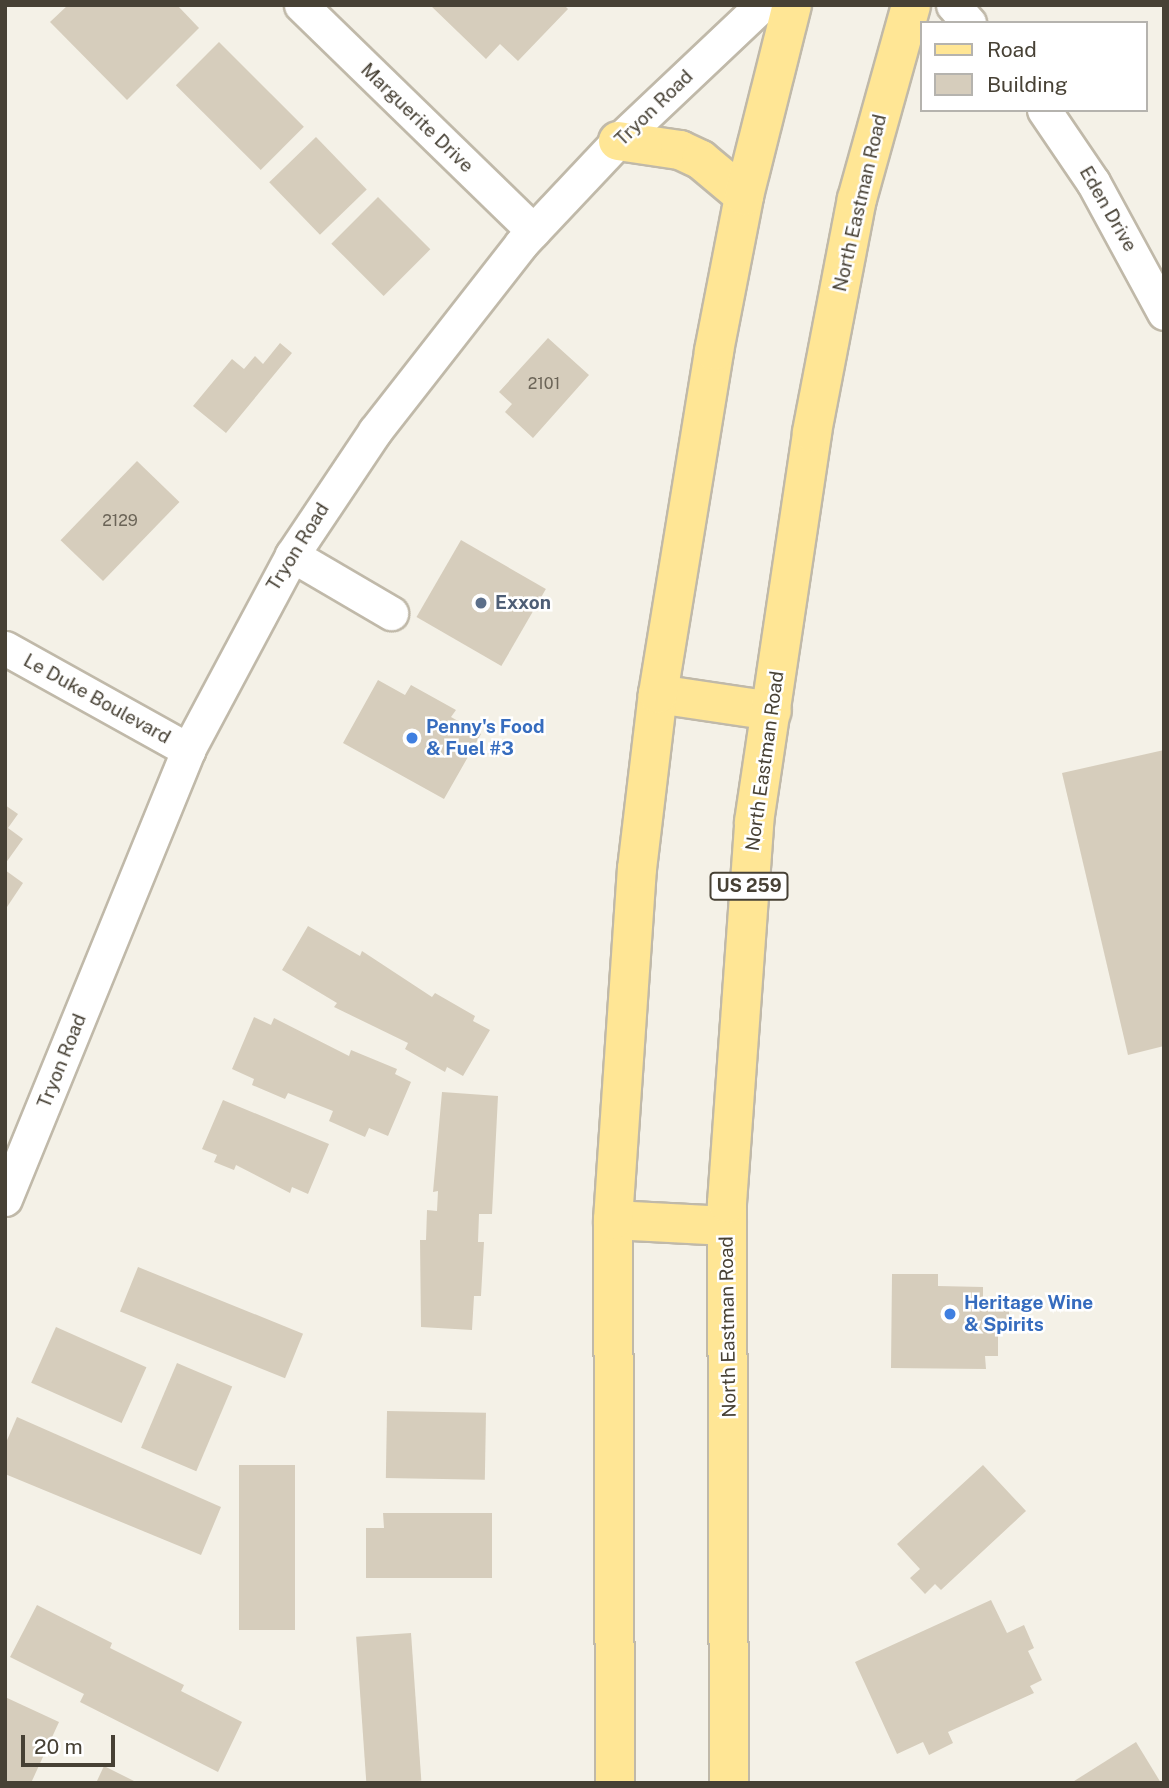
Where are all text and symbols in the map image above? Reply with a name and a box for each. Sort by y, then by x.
legend [920,21,1148,112]
text: Road [987,37,1037,62]
street label: Marguerite Drive [356,58,478,178]
street label: Tryon Road [610,65,698,151]
text: Building [987,72,1068,97]
street label: North Eastman Road [828,112,892,294]
street label: Eden Drive [1074,162,1142,256]
house number: 2101 [528,374,560,394]
street label: Tryon Road [262,499,334,595]
house number: 2129 [102,511,138,531]
place label: Exxon [495,592,551,614]
marker: Exxon [473,595,489,611]
street label: Le Duke Boulevard [19,649,175,749]
street label: North Eastman Road [741,670,789,852]
place label: Penny's Food & Fuel #3 [426,716,545,760]
marker: Penny's Food & Fuel #3 [404,730,420,746]
road number: US 259 [709,872,789,900]
street label: Tryon Road [33,1011,91,1111]
street label: North Eastman Road [715,1236,741,1418]
place label: Heritage Wine & Spirits [964,1292,1094,1336]
marker: Heritage Wine & Spirits [942,1306,958,1322]
scale bar [24,1722,119,1766]
text: 20 m [34,1734,83,1759]

